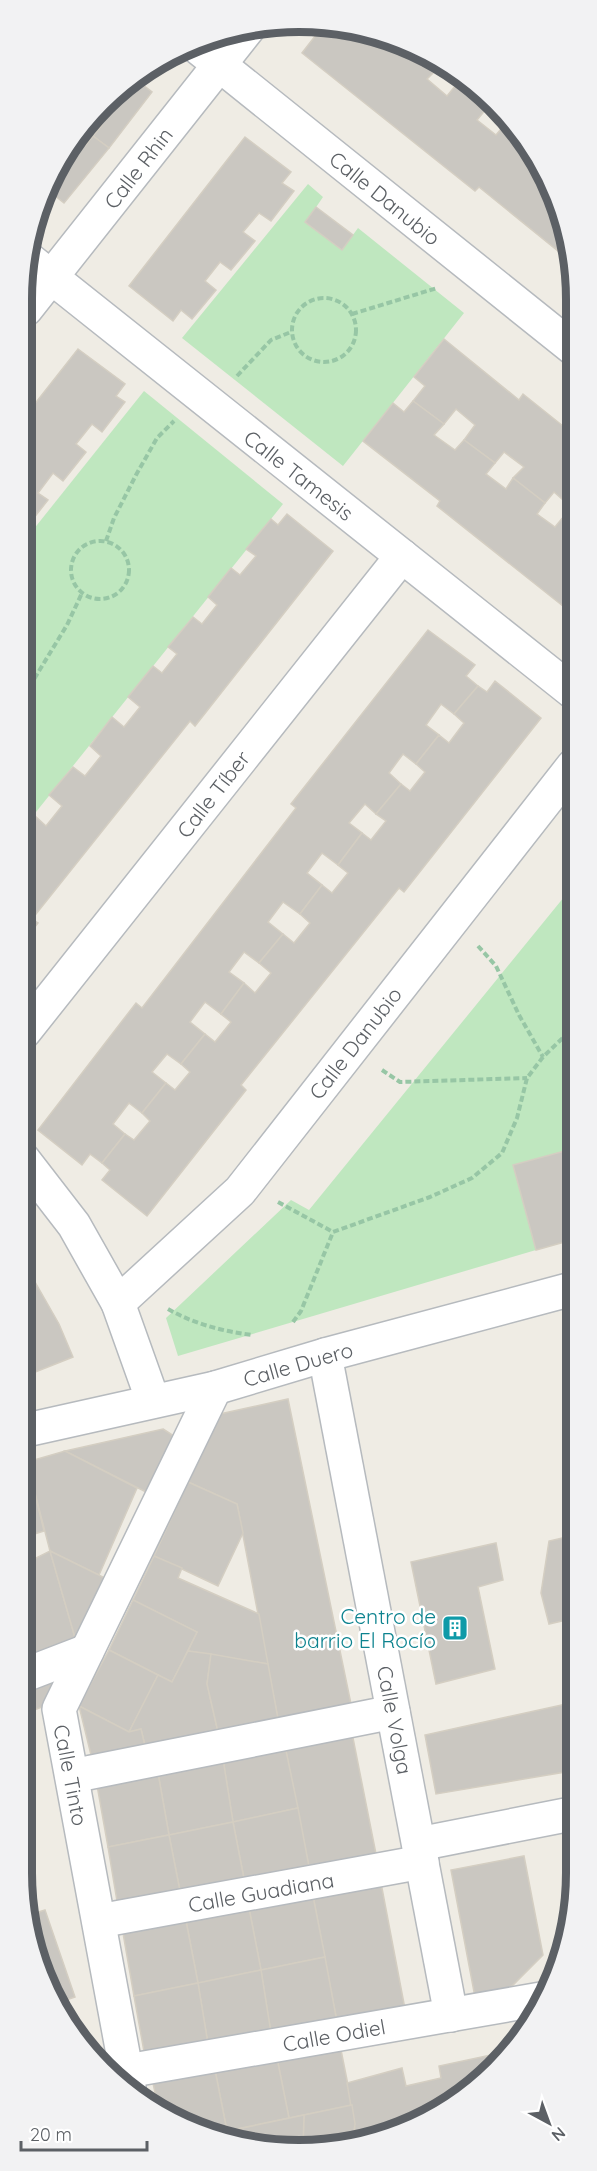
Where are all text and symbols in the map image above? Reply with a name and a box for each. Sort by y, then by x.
street label: Calle Rhin [98,122,178,214]
street label: Calle Danubio [324,145,446,251]
street label: Calle Tamesis [239,424,359,526]
street label: Calle Tíber [171,745,255,843]
street label: Calle Danubio [303,982,407,1104]
street label: Calle Duero [240,1336,356,1392]
place label: Centro de barrio El Rocío [294,1603,436,1653]
building icon: Centro de barrio El Rocío [440,1613,470,1643]
street label: Calle Volga [372,1664,418,1776]
street label: Calle Tinto [48,1722,94,1828]
street label: Calle Guadiana [186,1866,336,1918]
street label: Calle Odiel [281,2013,387,2057]
north arrow [519,2093,579,2153]
scale bar [21,2114,147,2152]
text: 20 m [30,2123,72,2146]
text: N [548,2123,570,2146]

